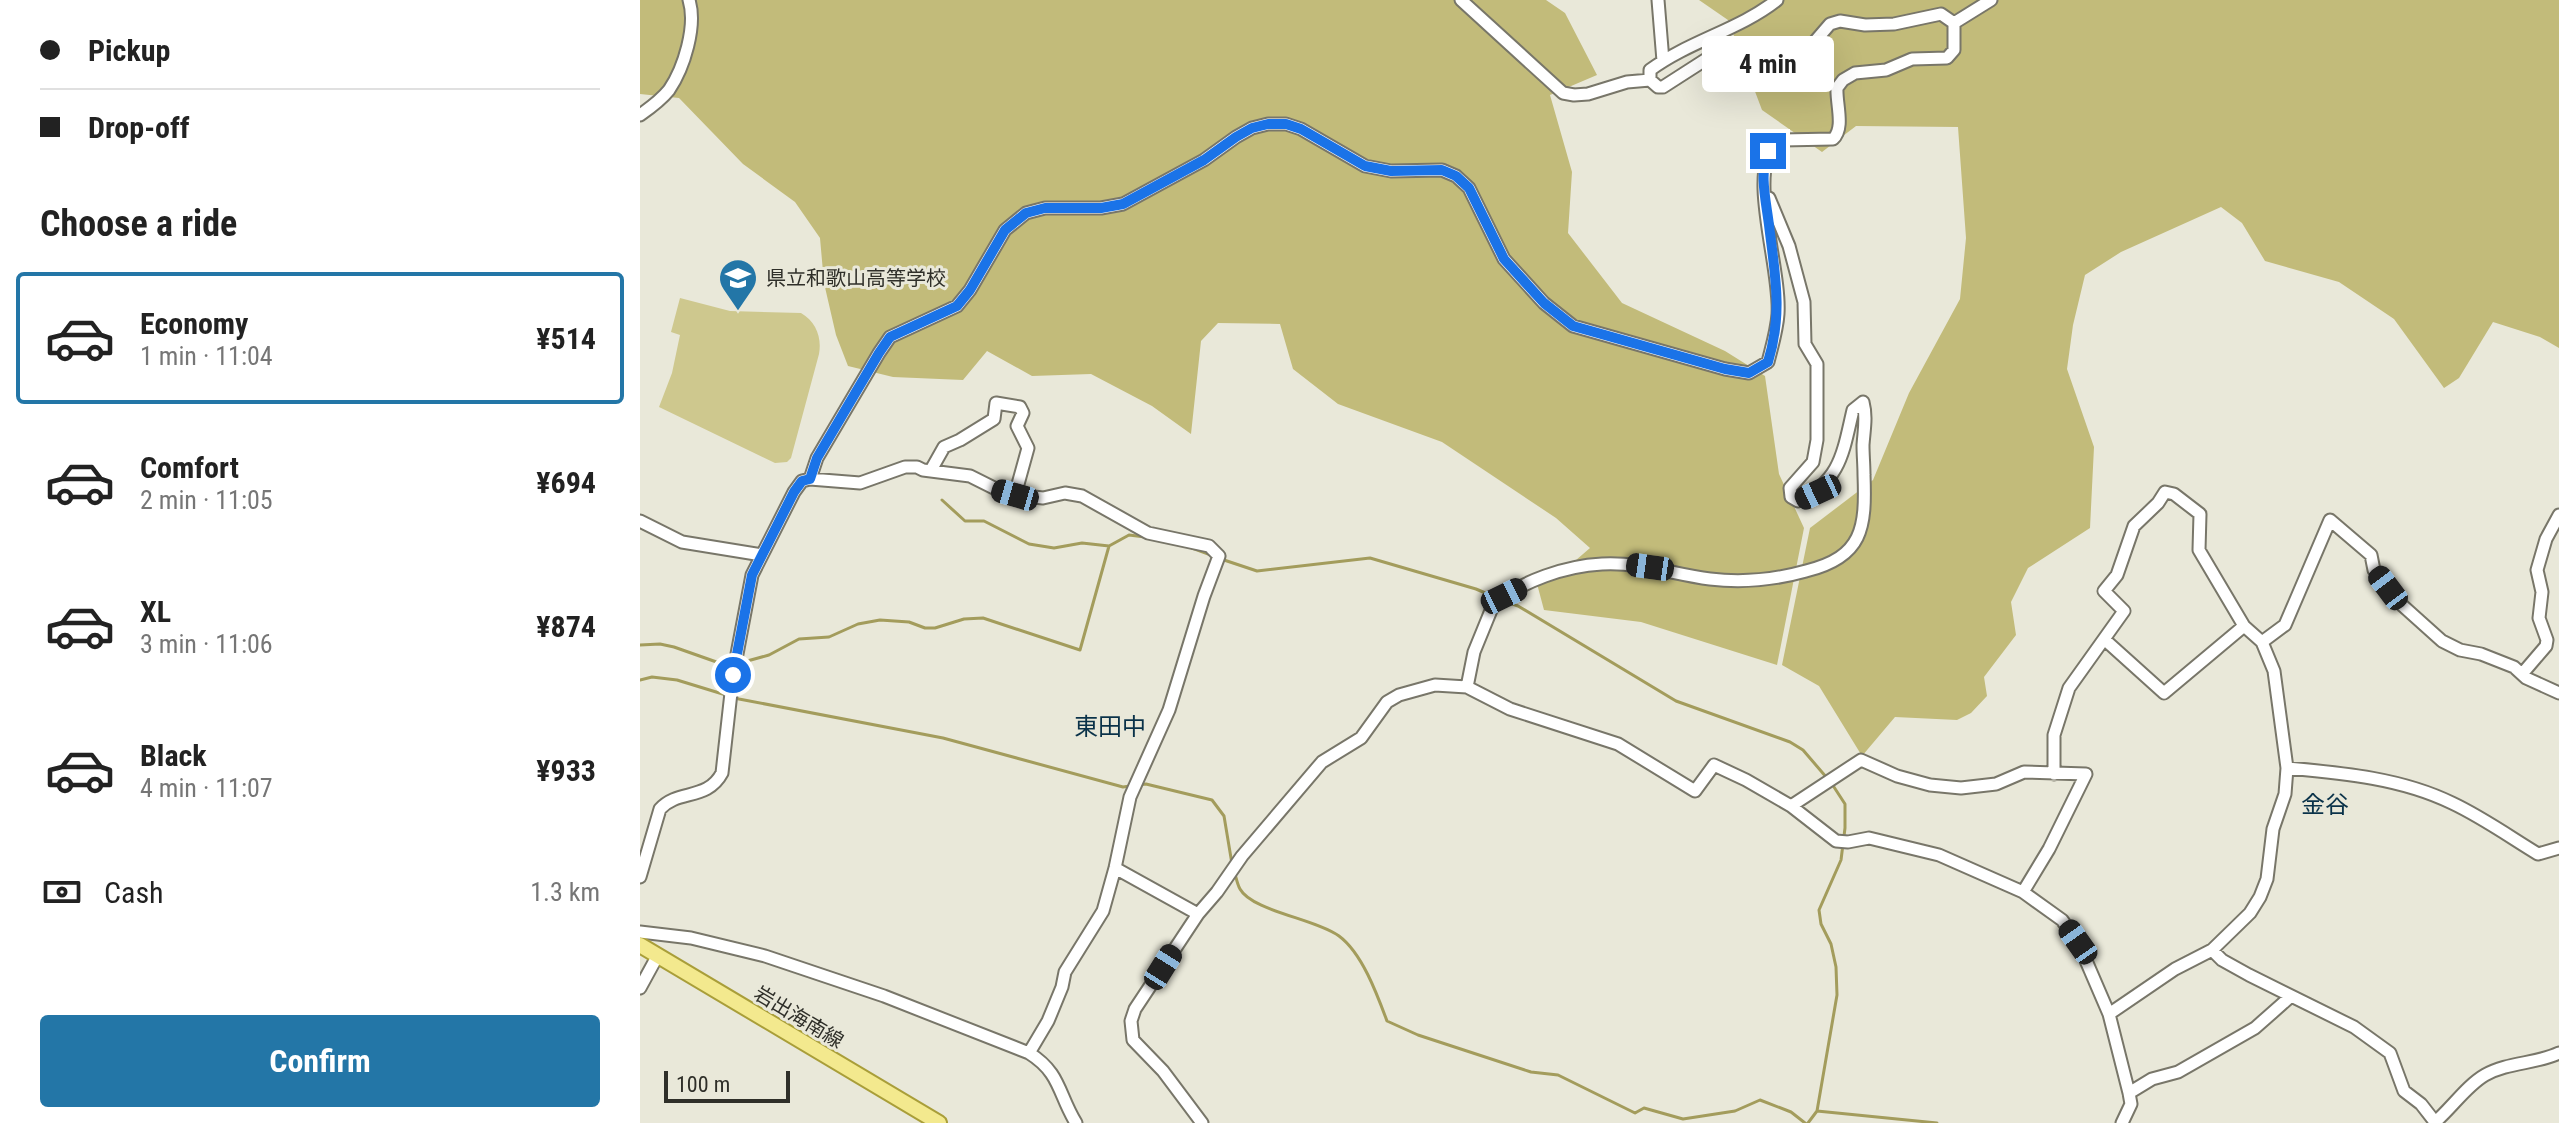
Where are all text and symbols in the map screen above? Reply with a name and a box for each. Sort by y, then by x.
text: Pickup [88,33,170,68]
callout: 4 min [1702,35,1834,91]
text: 4 min [1739,49,1797,79]
text: Drop-off [88,110,190,145]
route end [1750,133,1786,169]
text: Choose a ride [40,203,237,245]
school or university icon: 県立和歌山高等学校 [717,257,759,312]
place label: 県立和歌山高等学校 [766,266,946,290]
icon: car [44,302,116,374]
text: Economy [140,306,248,341]
text: ¥514 [536,321,596,356]
text: 1 min · 11:04 [140,341,273,371]
icon: car [44,446,116,518]
text: Comfort [140,450,239,485]
text: ¥694 [536,465,596,500]
car [1791,471,1845,513]
car [989,477,1041,513]
text: 2 min · 11:05 [140,485,273,515]
car [1625,552,1675,582]
car [2364,562,2412,614]
car [1477,575,1531,617]
icon: car [44,590,116,662]
text: XL [140,594,171,629]
text: ¥874 [536,609,596,644]
text: 3 min · 11:06 [140,629,273,659]
route start [715,657,751,693]
district label: 東田中 [1074,713,1146,741]
icon: car [44,734,116,806]
text: Black [140,738,207,773]
text: ¥933 [536,753,596,788]
text: 4 min · 11:07 [140,773,273,803]
district label: 金谷 [2301,791,2349,819]
icon: cash [40,870,84,914]
text: Cash [104,875,164,910]
text: 1.3 km [530,877,600,907]
car [2054,915,2102,969]
car [1140,940,1186,994]
street label: 岩出海南線 [750,981,848,1053]
button: Confirm [40,1015,600,1107]
scale bar [664,1067,790,1103]
text: 100 m [676,1072,730,1097]

